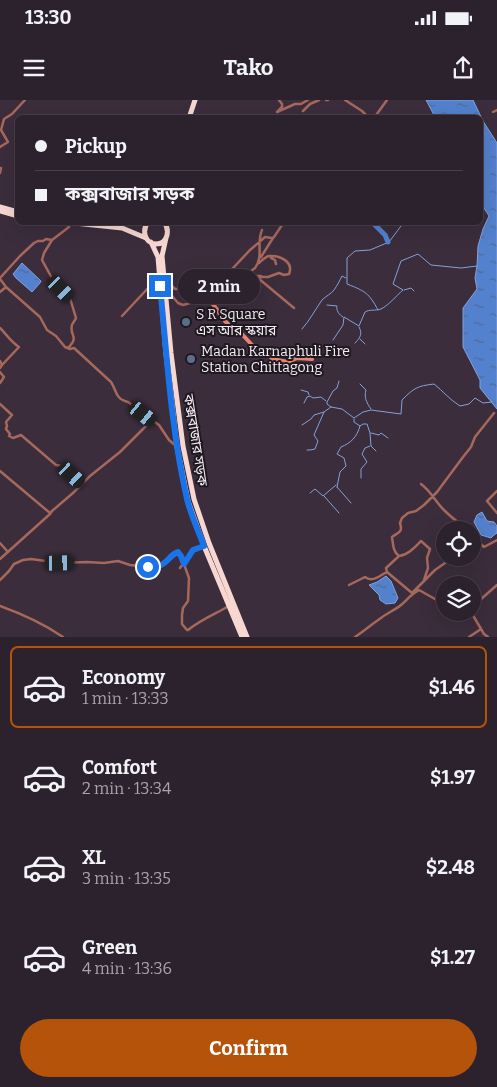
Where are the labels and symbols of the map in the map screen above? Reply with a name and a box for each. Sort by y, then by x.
callout: 2 min [178,268,260,304]
car [45,273,76,305]
route end [149,275,171,297]
place label: S R Square এস আর স্কয়ার [196,306,277,339]
marker: S R Square এস আর স্কয়ার [180,316,192,328]
place label: Madan Karnaphuli Fire Station Chittagong [201,343,350,376]
marker: Madan Karnaphuli Fire Station Chittagong [185,353,197,365]
street label: কক্সবাজার সড়ক [180,392,211,488]
car [126,399,159,429]
car [55,459,88,491]
car [44,555,75,571]
route start [137,556,159,578]

